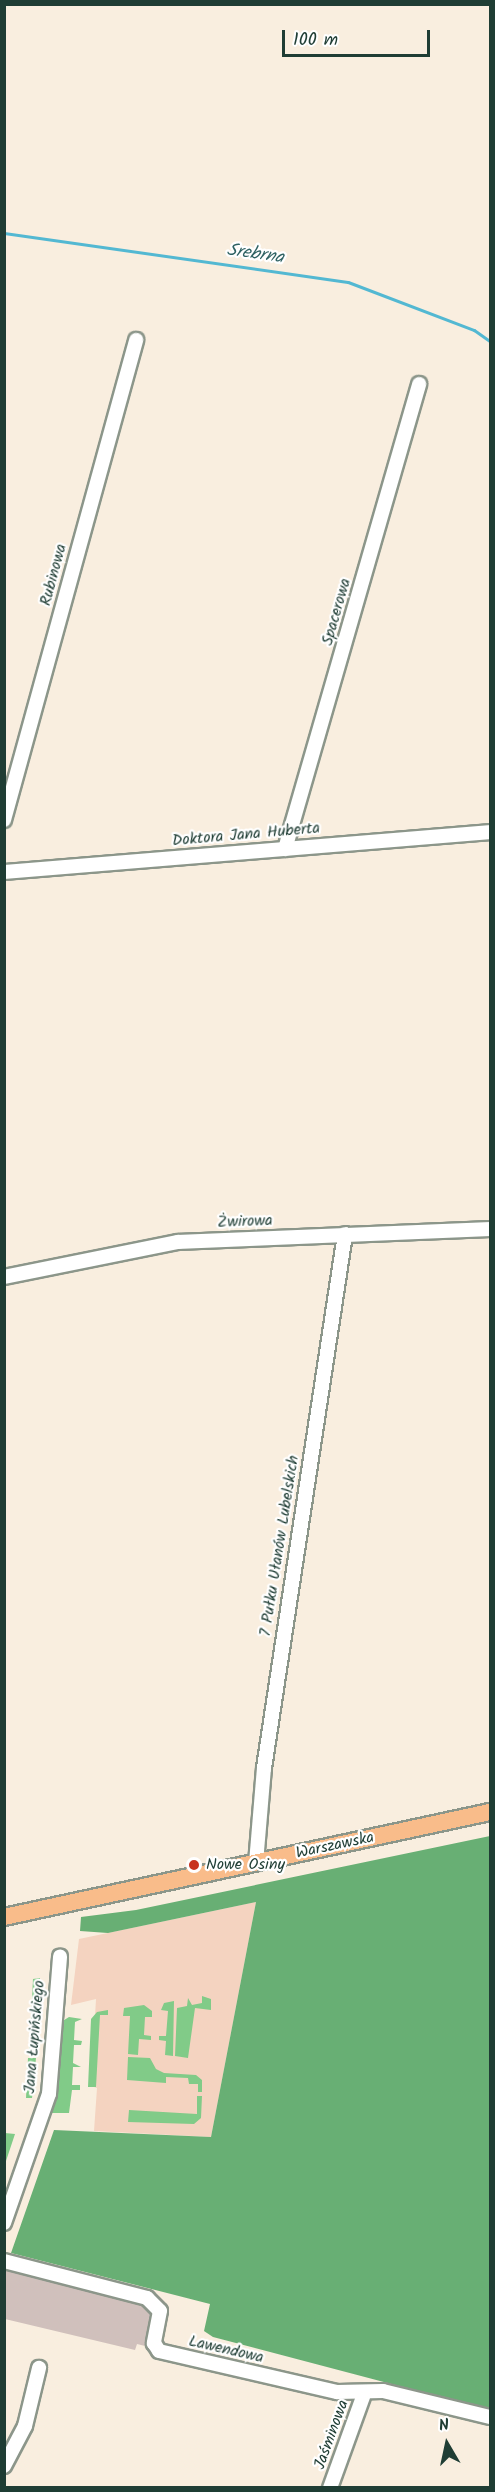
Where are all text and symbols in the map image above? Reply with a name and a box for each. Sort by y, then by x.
scale bar [285,18,434,56]
text: 100 m [293,26,338,55]
water label: Srebrna [225,240,285,270]
street label: Rubinowa [37,542,71,608]
street label: Spacerowa [318,576,356,648]
street label: Doktora Jana Huberta [171,819,321,851]
street label: Żwirowa [217,1211,273,1233]
street label: 7 Pułku Ułanów Lubelskich [256,1454,304,1638]
street label: Warszawska [294,1828,376,1864]
place label: Nowe Osiny [206,1855,285,1875]
marker: Nowe Osiny [187,1858,201,1872]
street label: Jana Łupińskiego [20,1980,50,2094]
street label: Lawendowa [187,2332,265,2368]
street label: Jaśminowa [311,2398,353,2472]
text: N [437,2413,451,2439]
north arrow [417,2414,477,2474]

